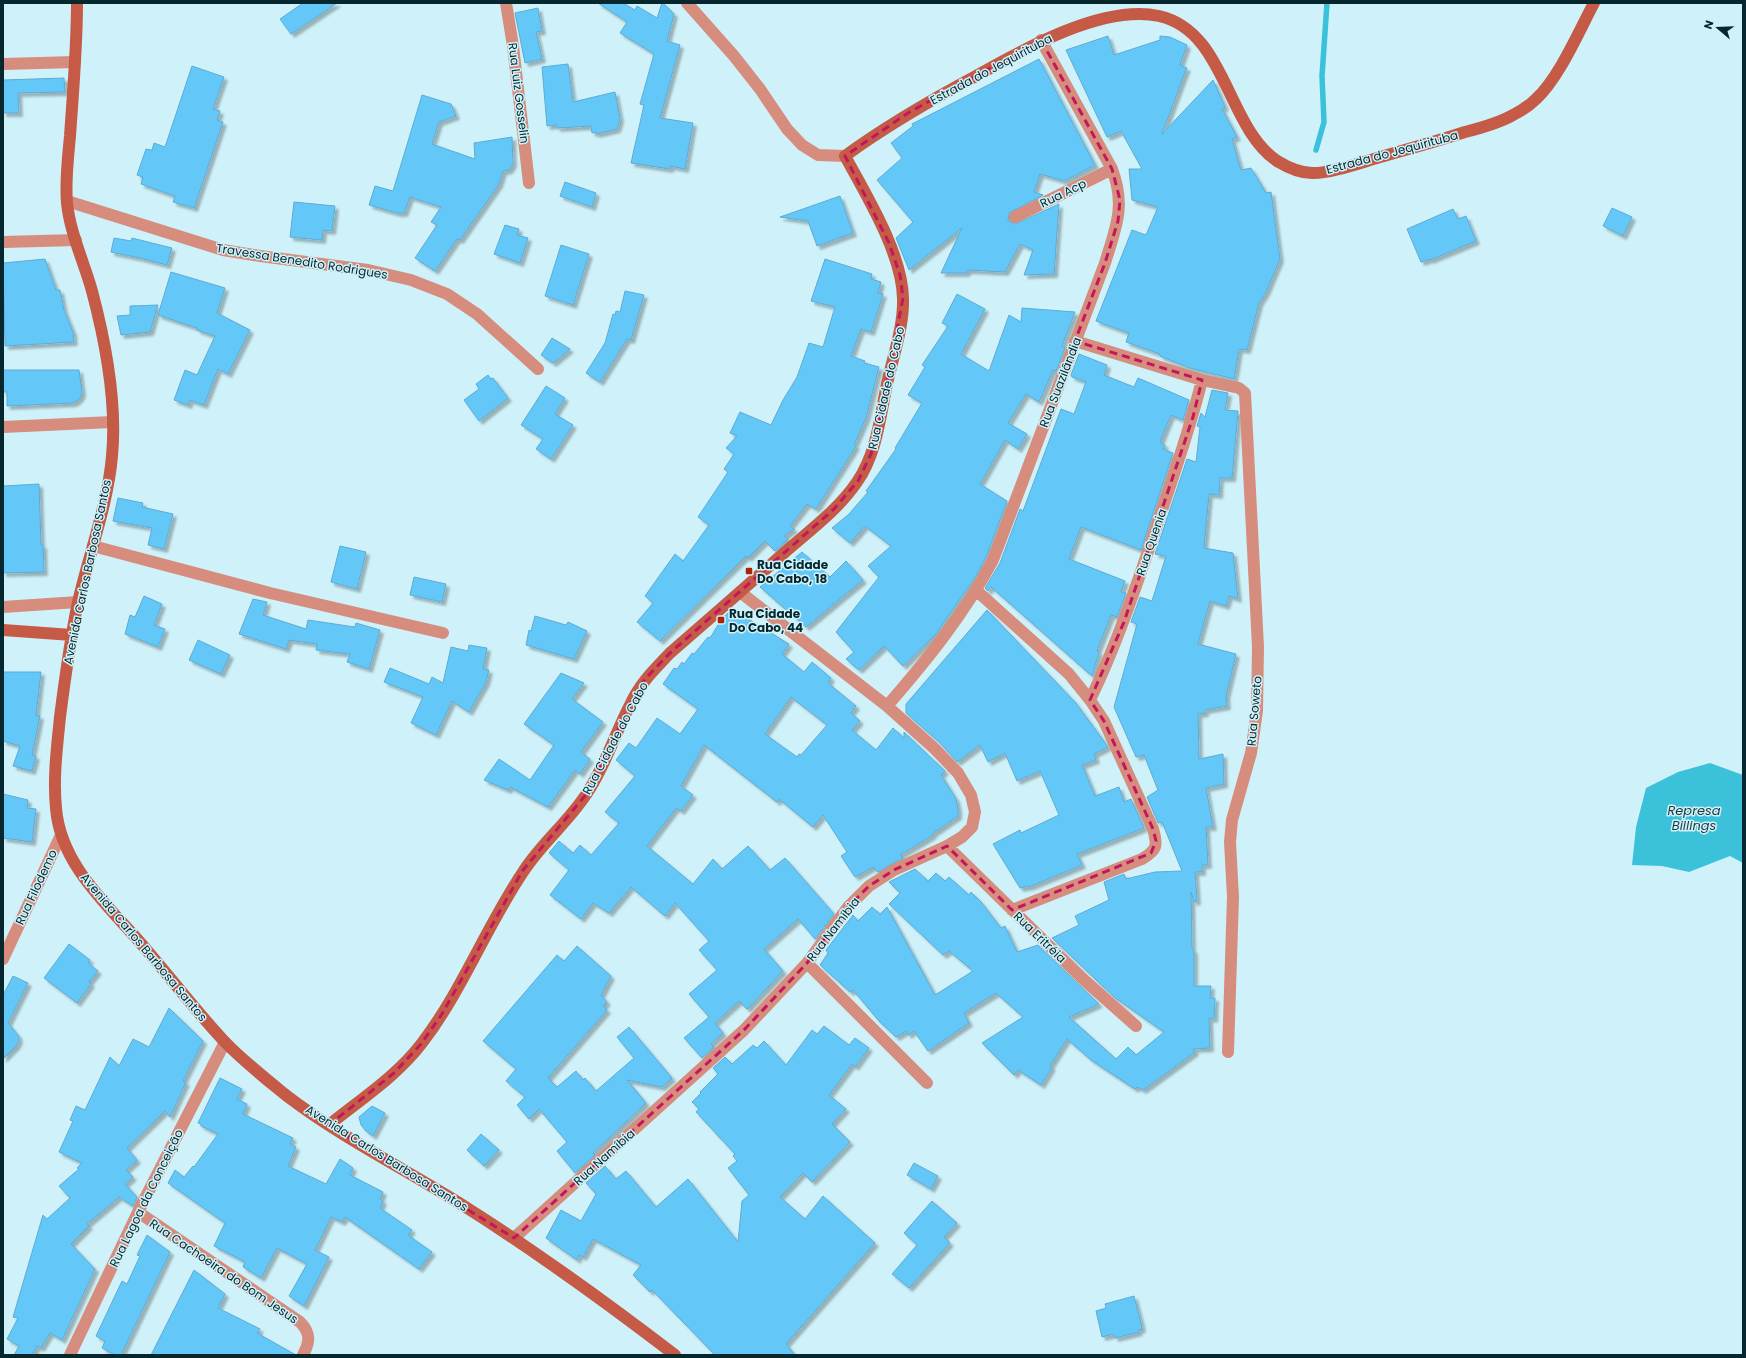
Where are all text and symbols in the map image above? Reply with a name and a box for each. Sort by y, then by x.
north arrow [1698,8,1738,48]
text: N [1700,18,1717,31]
street label: Estrada do Jequirituba [927,30,1055,108]
street label: Rua Luiz Gosselin [504,42,534,144]
street label: Estrada do Jequirituba [1324,126,1460,178]
street label: Rua Acp [1037,174,1089,212]
street label: Travessa Benedito Rodrigues [215,239,389,283]
street label: Rua Cidade do Cabo [864,325,908,451]
street label: Rua Suazilândia [1035,334,1085,430]
street label: Avenida Carlos Barbosa Santos [59,478,115,666]
street label: Rua Quenia [1132,506,1170,578]
place label: Rua Cidade Do Cabo, 18 [757,556,829,587]
marker: Rua Cidade Do Cabo, 18 [744,566,754,576]
place label: Rua Cidade Do Cabo, 44 [729,605,803,636]
marker: Rua Cidade Do Cabo, 44 [716,615,726,625]
street label: Rua Soweto [1242,675,1266,747]
street label: Rua Cidade do Cabo [578,678,652,797]
water label: Represa Billings [1667,801,1721,835]
street label: Rua Filodemo [11,846,61,928]
street label: Avenida Carlos Barbosa Santos [77,869,211,1025]
street label: Rua Namíbia [802,893,864,965]
street label: Rua Eritréia [1010,908,1070,966]
street label: Avenida Carlos Barbosa Santos [302,1101,472,1215]
street label: Rua Namíbia [570,1125,638,1189]
street label: Rua Lagoa da Conceição [105,1126,187,1270]
street label: Rua Cachoeira do Bom Jesus [146,1215,302,1327]

